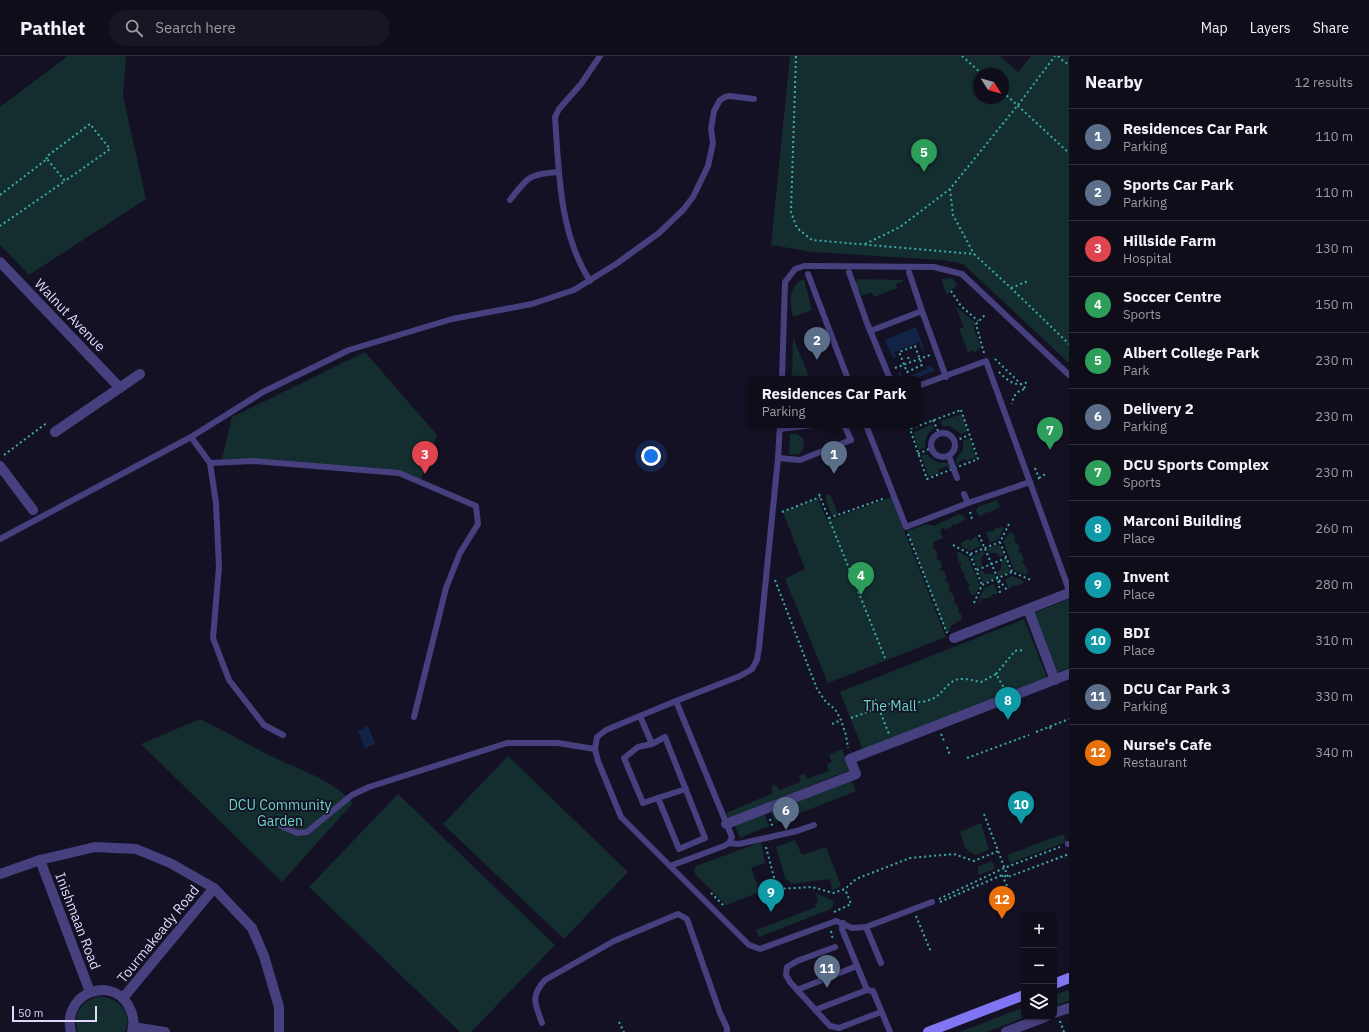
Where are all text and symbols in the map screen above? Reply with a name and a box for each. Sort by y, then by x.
search box [109,10,389,46]
text: Pathlet [20,16,85,40]
icon: search [123,17,145,39]
text: Search here [155,18,236,37]
text: Map [1201,19,1228,37]
text: Layers [1250,19,1291,37]
text: Share [1313,19,1349,37]
north arrow [973,68,1009,104]
text: Nearby [1085,71,1143,93]
text: 12 results [1294,74,1353,91]
text: Residences Car Park [1123,119,1268,138]
text: 1 [1094,128,1102,145]
text: 110 m [1315,128,1353,145]
text: Parking [1123,138,1167,155]
pin: 5 [911,139,937,172]
text: Sports Car Park [1123,175,1234,194]
text: 2 [1094,184,1102,201]
text: 110 m [1315,184,1353,201]
text: Parking [1123,194,1167,211]
text: Hillside Farm [1123,231,1216,250]
text: 3 [1094,240,1102,257]
text: 130 m [1315,240,1353,257]
text: Hospital [1123,250,1172,267]
street label: Walnut Avenue [31,275,110,355]
text: Soccer Centre [1123,287,1222,306]
text: 4 [1094,296,1102,313]
text: 150 m [1315,296,1353,313]
text: Sports [1123,306,1161,323]
pin: 2 [804,327,830,360]
text: Albert College Park [1123,343,1259,362]
text: 5 [1094,352,1102,369]
text: 230 m [1315,352,1353,369]
text: Park [1123,362,1149,379]
popup [747,376,921,428]
text: Residences Car Park [762,384,906,403]
text: Delivery 2 [1123,399,1194,418]
text: Parking [762,403,805,420]
text: 6 [1094,408,1102,425]
text: 230 m [1315,408,1353,425]
pin: 7 [1037,417,1063,450]
text: Parking [1123,418,1167,435]
pin: 3 [412,441,438,474]
pin: 1 [821,441,847,474]
your location [641,446,661,466]
text: DCU Sports Complex [1123,455,1269,474]
text: 7 [1094,464,1102,481]
text: 230 m [1315,464,1353,481]
text: Sports [1123,474,1161,491]
text: Marconi Building [1123,511,1241,530]
text: 8 [1094,520,1102,537]
text: 260 m [1315,520,1353,537]
text: Place [1123,530,1155,547]
pin: 4 [848,562,874,595]
text: Invent [1123,567,1169,586]
text: 9 [1094,576,1102,593]
text: 280 m [1315,576,1353,593]
text: Place [1123,586,1155,603]
text: BDI [1123,623,1150,642]
text: 10 [1090,632,1106,649]
text: 310 m [1315,632,1353,649]
text: Place [1123,642,1155,659]
text: DCU Car Park 3 [1123,679,1230,698]
pin: 8 [995,687,1021,720]
text: 11 [1090,688,1106,705]
text: 330 m [1315,688,1353,705]
park label: The Mall [863,697,917,715]
text: Parking [1123,698,1167,715]
text: Nurse's Cafe [1123,735,1212,754]
text: 12 [1090,744,1106,761]
text: 340 m [1315,744,1353,761]
text: Restaurant [1123,754,1187,771]
pin: 10 [1008,791,1034,824]
park label: DCU Community Garden [228,796,332,830]
pin: 6 [773,797,799,830]
street label: Inishmaan Road [51,870,105,972]
pin: 9 [758,879,784,912]
street label: Tourmakeady Road [113,881,203,987]
pin: 12 [989,886,1015,919]
map controls [1021,912,1057,1020]
button: + [1021,912,1057,948]
button: − [1021,948,1057,984]
pin: 11 [814,955,840,988]
button: layers [1021,984,1057,1020]
scale bar [12,1004,97,1023]
text: 50 m [18,1006,43,1020]

